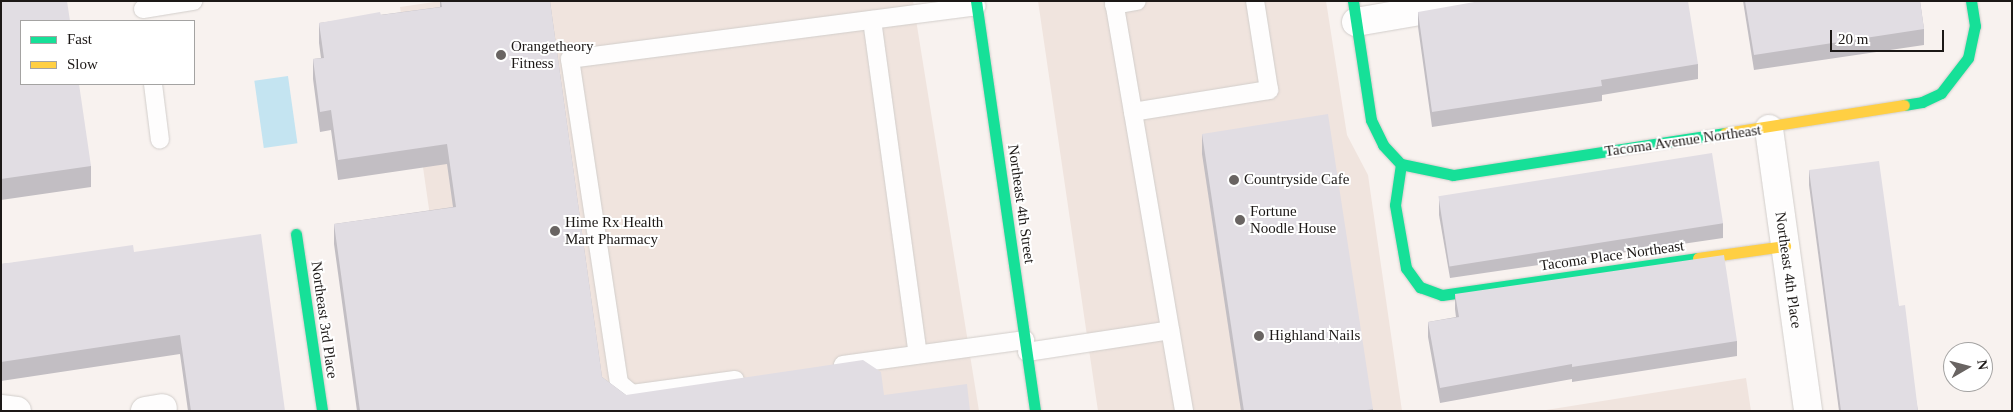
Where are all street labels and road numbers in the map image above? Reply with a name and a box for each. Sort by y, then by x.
street label: Tacoma Avenue Northeast [1603,121,1763,161]
street label: Northeast 4th Street [1004,143,1038,265]
street label: Northeast 4th Place [1771,211,1805,329]
street label: Tacoma Place Northeast [1539,237,1685,275]
street label: Northeast 3rd Place [307,260,341,380]

